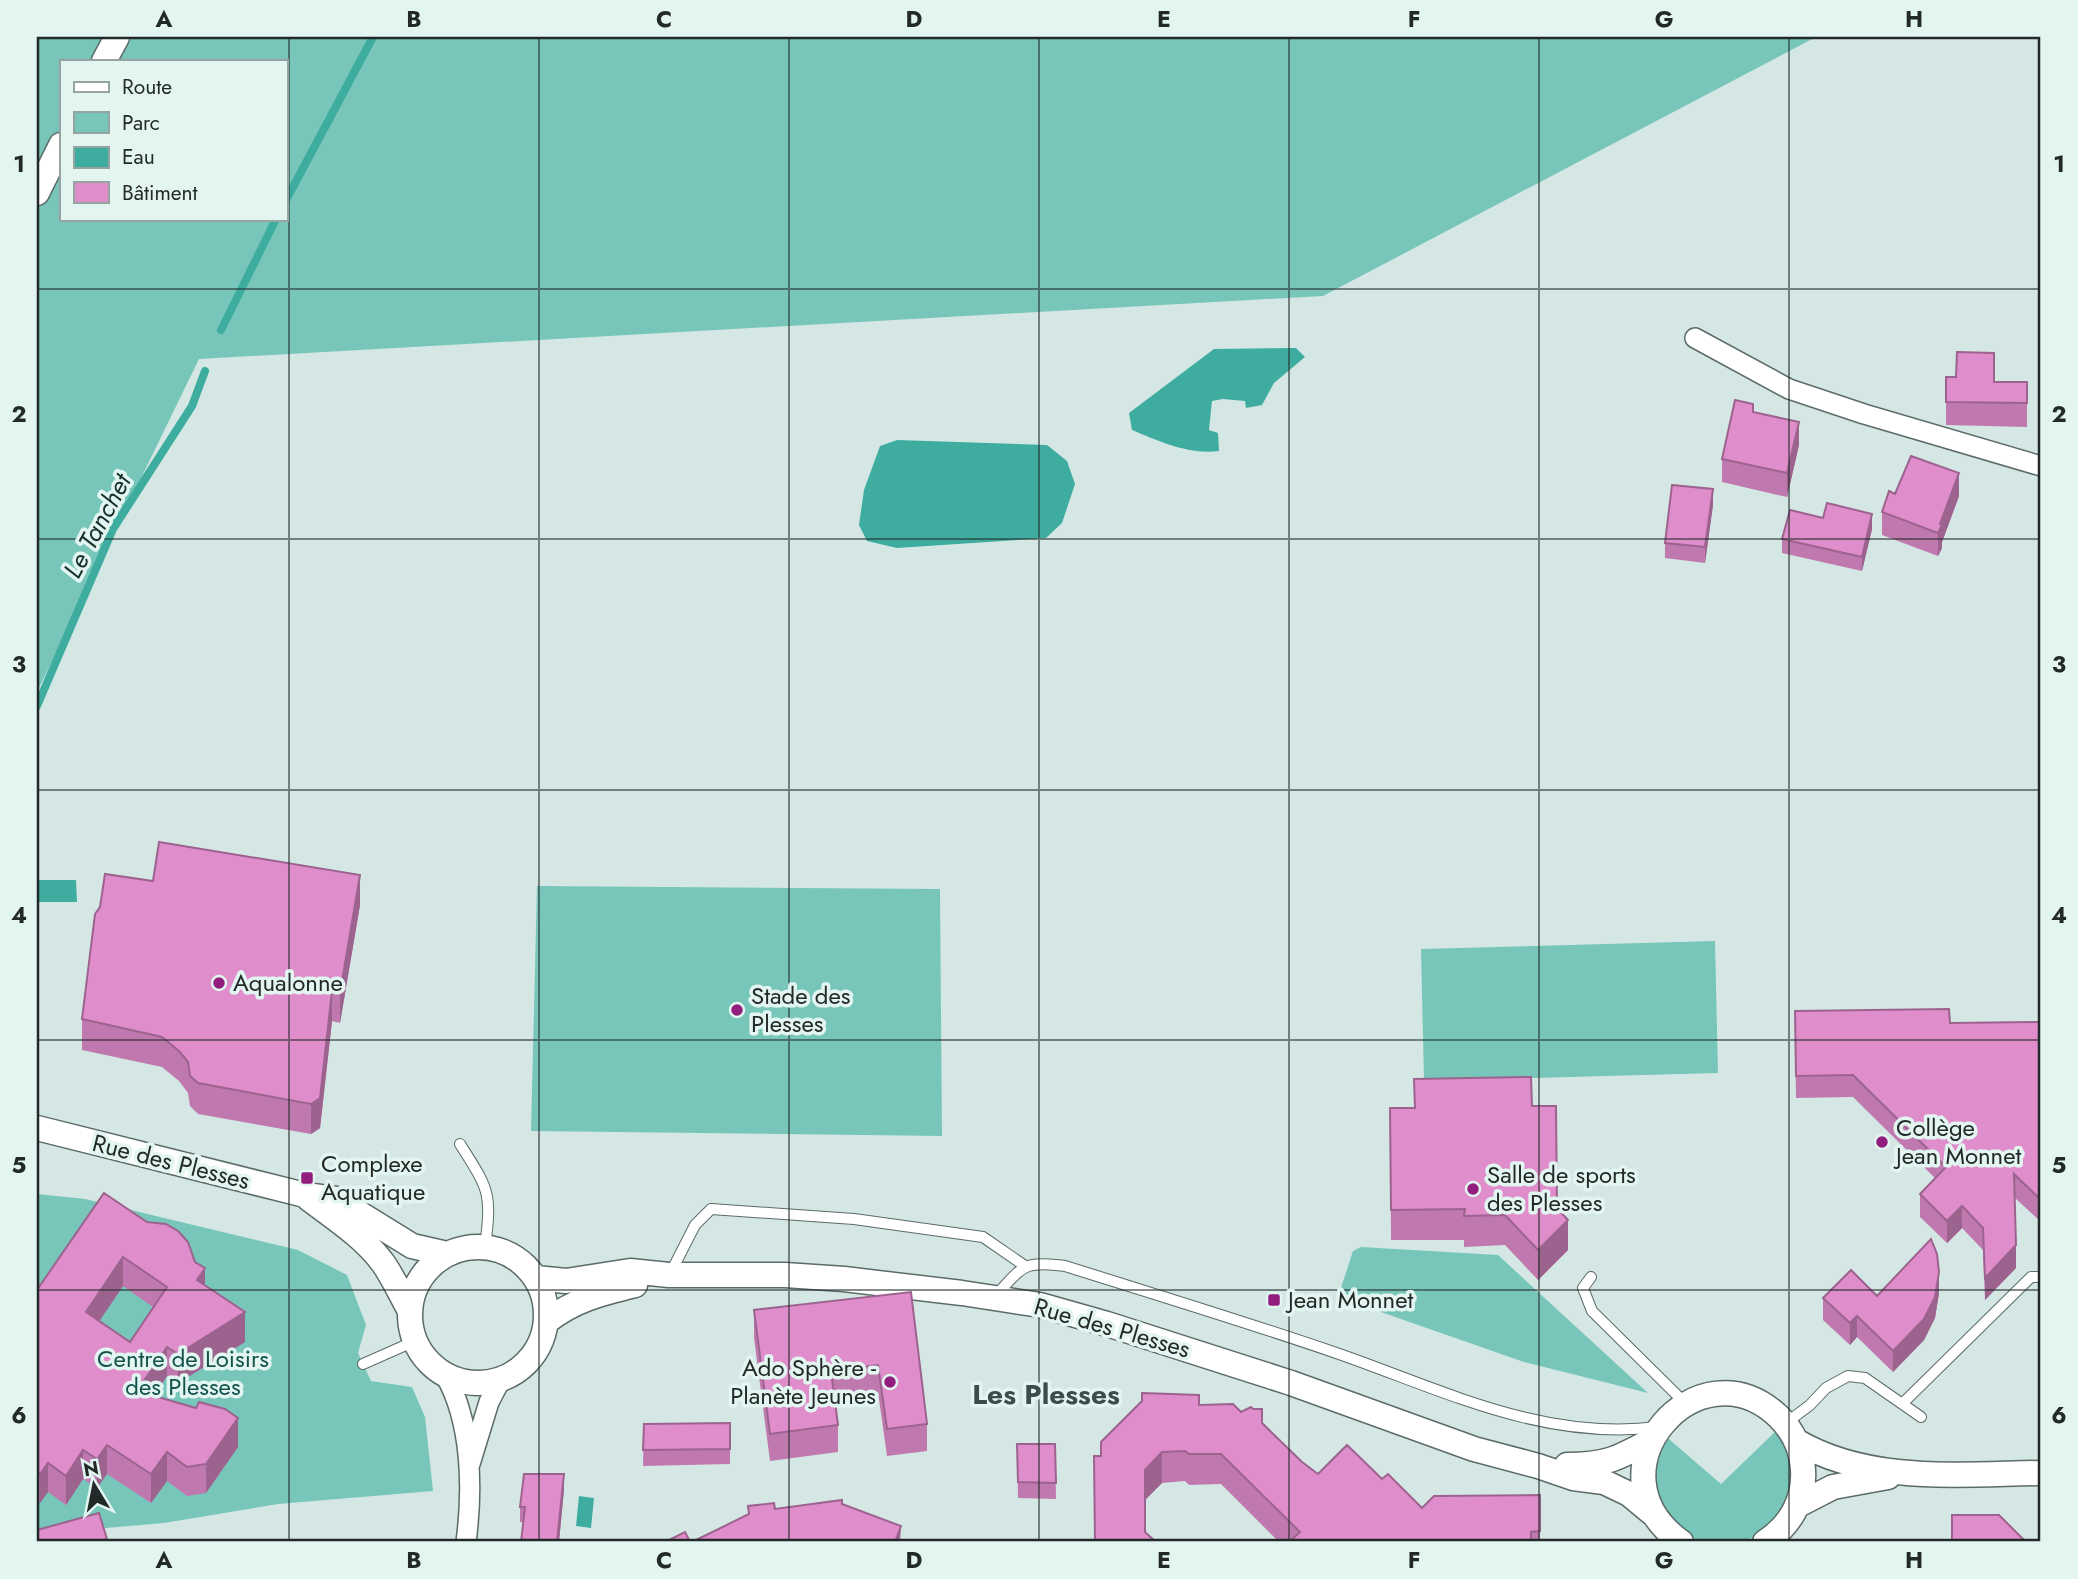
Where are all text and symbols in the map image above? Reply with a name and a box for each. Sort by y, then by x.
text: A [155,2,173,36]
text: B [406,2,422,36]
text: C [656,2,672,36]
text: D [906,2,923,36]
text: E [1157,2,1171,36]
text: F [1408,2,1420,36]
text: G [1655,2,1673,36]
text: H [1905,2,1923,36]
legend [60,60,287,220]
text: Route [122,72,172,102]
text: Parc [122,108,160,138]
text: Eau [122,142,155,172]
text: 1 [13,147,25,181]
text: 1 [2053,147,2065,181]
text: Bâtiment [122,178,198,208]
text: 2 [11,397,27,431]
text: 2 [2051,397,2067,431]
water label: Le Tanchet [54,465,141,585]
text: 3 [12,647,26,681]
text: 3 [2052,647,2066,681]
text: 4 [11,898,27,932]
text: 4 [2051,898,2067,932]
place label: Aqualonne [233,965,343,1000]
marker: Aqualonne [211,975,227,991]
place label: Stade des Plesses [751,978,850,1041]
marker: Stade des Plesses [729,1002,745,1018]
place label: Collège Jean Monnet [1893,1110,2022,1173]
street label: Rue des Plesses [89,1125,253,1198]
marker: Collège Jean Monnet [1874,1134,1890,1150]
place label: Complexe Aquatique [321,1146,425,1209]
text: 5 [12,1148,26,1182]
text: 5 [2052,1148,2066,1182]
place label: Salle de sports des Plesses [1487,1157,1636,1220]
marker: Complexe Aquatique [299,1170,315,1186]
marker: Salle de sports des Plesses [1465,1181,1481,1197]
place label: Jean Monnet [1285,1282,1414,1317]
street label: Rue des Plesses [1030,1289,1194,1367]
marker: Jean Monnet [1266,1292,1282,1308]
park label: Centre de Loisirs des Plesses [97,1341,269,1404]
place label: Ado Sphère - Planète Jeunes [730,1350,876,1413]
marker: Ado Sphère - Planète Jeunes [882,1374,898,1390]
district label: Les Plesses [972,1374,1120,1415]
text: 6 [11,1398,27,1432]
text: 6 [2051,1398,2067,1432]
north arrow [60,1450,130,1520]
text: N [81,1454,101,1483]
text: A [155,1543,173,1577]
text: B [406,1543,422,1577]
text: C [656,1543,672,1577]
text: D [906,1543,923,1577]
text: E [1157,1543,1171,1577]
text: F [1408,1543,1420,1577]
text: G [1655,1543,1673,1577]
text: H [1905,1543,1923,1577]

